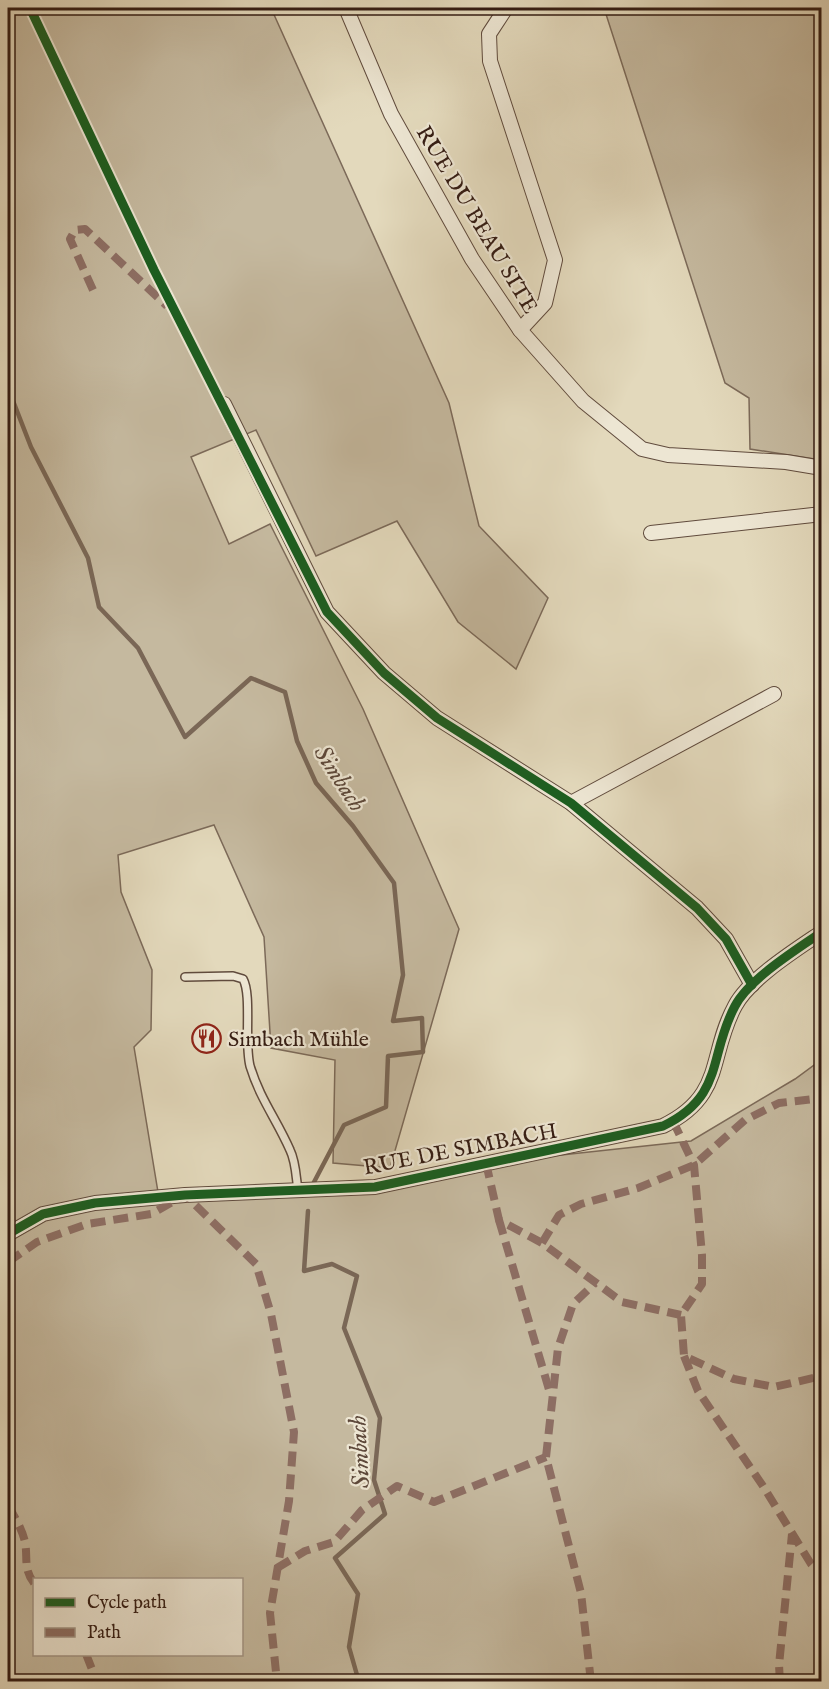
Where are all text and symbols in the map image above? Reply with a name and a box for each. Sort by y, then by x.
street label: RUE DU BEAU SITE [409,121,544,319]
water label: Simbach [306,740,372,818]
restaurant icon: Simbach Mühle [191,1022,223,1054]
place label: Simbach Mühle [228,1026,369,1054]
street label: RUE DE SIMBACH [361,1117,560,1183]
water label: Simbach [343,1415,378,1489]
legend [33,1578,243,1656]
text: Cycle path [87,1592,167,1615]
text: Path [87,1622,121,1645]

